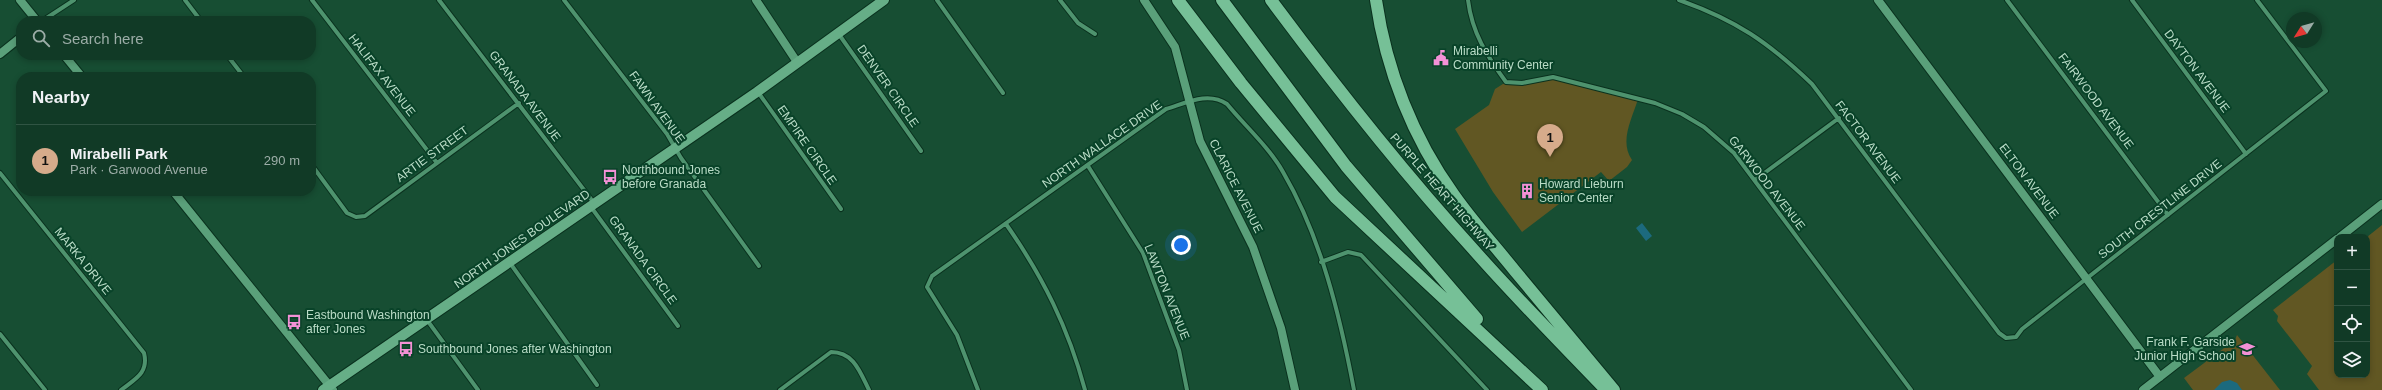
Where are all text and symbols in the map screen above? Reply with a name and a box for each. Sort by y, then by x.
north arrow [2286,12,2322,48]
search box [16,16,316,60]
icon: search [30,27,52,49]
street label: DAYTON AVENUE [2161,27,2233,115]
text: Search here [62,30,144,47]
street label: HALIFAX AVENUE [346,31,418,119]
street label: DENVER CIRCLE [854,42,922,130]
place label: Mirabelli Community Center [1453,44,1553,72]
street label: GRANADA AVENUE [486,48,564,144]
public building icon: Mirabelli Community Center [1432,49,1450,67]
street label: FAIRWOOD AVENUE [2055,50,2137,152]
street label: FAWN AVENUE [626,68,688,146]
text: Nearby [32,88,90,107]
street label: NORTH WALLACE DRIVE [1040,97,1164,191]
street label: FACTOR AVENUE [1832,98,1904,186]
street label: EMPIRE CIRCLE [774,103,840,187]
street label: ARTIE STREET [393,123,471,185]
pin: 1 [1537,124,1563,157]
street label: PURPLE HEART HIGHWAY [1387,130,1497,254]
street label: GARWOOD AVENUE [1726,133,1808,233]
street label: CLARICE AVENUE [1206,137,1266,235]
street label: ELTON AVENUE [1996,141,2062,221]
text: Mirabelli Park [70,145,168,162]
text: 1 [41,153,49,168]
text: 290 m [264,153,300,168]
street label: SOUTH CRESTLINE DRIVE [2096,156,2224,262]
text: Park · Garwood Avenue [70,162,208,177]
place label: Northbound Jones before Granada [622,163,720,191]
bus stop icon: Northbound Jones before Granada [601,168,619,186]
place label: Howard Lieburn Senior Center [1539,177,1624,205]
building icon: Howard Lieburn Senior Center [1518,182,1536,200]
street label: NORTH JONES BOULEVARD [452,187,593,291]
street label: GRANADA CIRCLE [606,213,680,307]
street label: MARKA DRIVE [52,225,114,297]
map controls [2334,234,2370,378]
button: + [2334,234,2370,270]
your location [1171,235,1191,255]
street label: LAWTON AVENUE [1141,242,1193,342]
button: − [2334,270,2370,306]
button: locate [2334,306,2370,342]
place label: Eastbound Washington after Jones [306,308,430,336]
bus stop icon: Eastbound Washington after Jones [285,313,303,331]
place label: Frank F. Garside Junior High School [2134,335,2235,363]
bus stop icon: Southbound Jones after Washington [397,340,415,358]
school or university icon: Frank F. Garside Junior High School [2238,340,2256,358]
place label: Southbound Jones after Washington [418,342,612,356]
button: layers [2334,342,2370,378]

